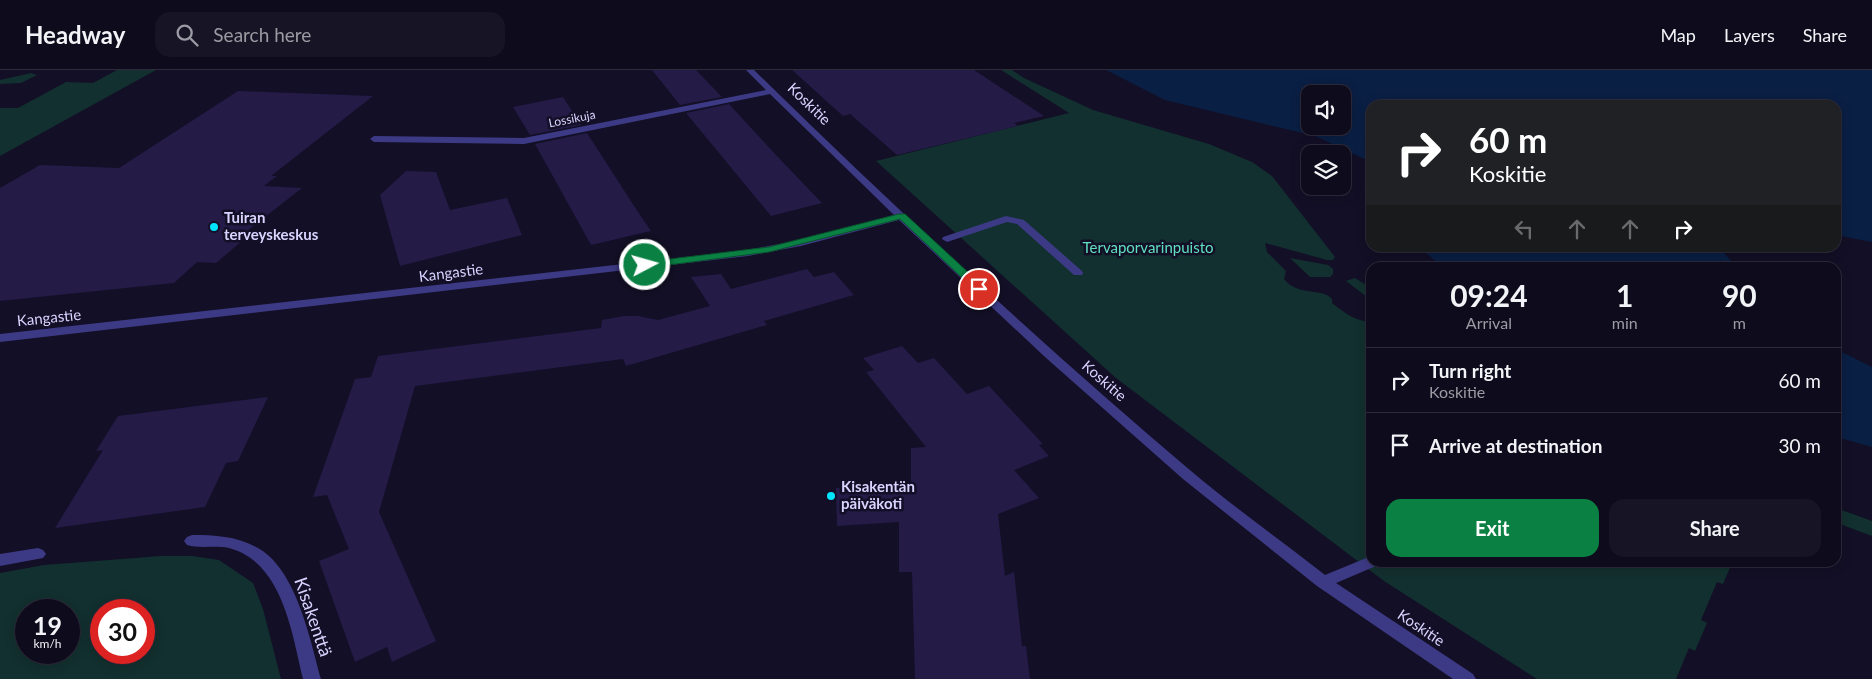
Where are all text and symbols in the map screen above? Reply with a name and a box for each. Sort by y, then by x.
search box [155,12,505,57]
text: Headway [25,20,125,49]
icon: search [173,21,201,49]
text: Search here [213,23,311,46]
text: Map [1660,24,1696,46]
text: Layers [1724,24,1775,46]
text: Share [1803,24,1847,46]
street label: Koskitie [784,78,835,128]
map controls [1301,85,1351,195]
button: sound [1301,85,1351,135]
street label: Lossikuja [547,107,597,130]
text: 60 m [1469,118,1547,160]
icon: right [1386,120,1451,185]
button: layers [1301,145,1351,195]
text: Koskitie [1469,160,1546,187]
place label: Tuiran terveyskeskus [224,208,319,243]
icon: left [1510,215,1538,243]
icon: ahead [1563,215,1591,243]
icon: ahead [1616,215,1644,243]
icon: right [1669,215,1697,243]
marker: Tuiran terveyskeskus [208,221,220,233]
position arrow [618,238,670,290]
park label: Tervaporvarinpuisto [1083,238,1213,256]
street label: Kangastie [418,259,484,285]
pin [958,268,1000,310]
icon: arrive [965,275,993,303]
text: 09:24 [1450,277,1528,313]
text: 1 [1616,277,1633,313]
text: 90 [1722,277,1757,313]
street label: Kangastie [16,305,82,329]
text: Arrival [1466,313,1512,332]
text: min [1612,313,1638,332]
text: m [1733,313,1746,332]
street label: Koskitie [1079,356,1131,404]
text: Turn right [1429,359,1511,382]
icon: right [1386,366,1414,394]
text: 60 m [1778,369,1821,392]
text: Koskitie [1429,382,1485,401]
icon: arrive [1386,431,1414,459]
text: Arrive at destination [1429,434,1602,457]
text: 30 m [1778,434,1821,457]
place label: Kisakentän päiväkoti [841,477,915,512]
marker: Kisakentän päiväkoti [825,490,837,502]
button: Exit [1386,499,1599,557]
button: Share [1609,499,1821,557]
street label: Kisakenttä [290,574,338,659]
speed limit sign: 30 [90,599,155,664]
street label: Koskitie [1395,605,1449,649]
text: 19 [33,610,62,640]
text: km/h [33,636,62,651]

